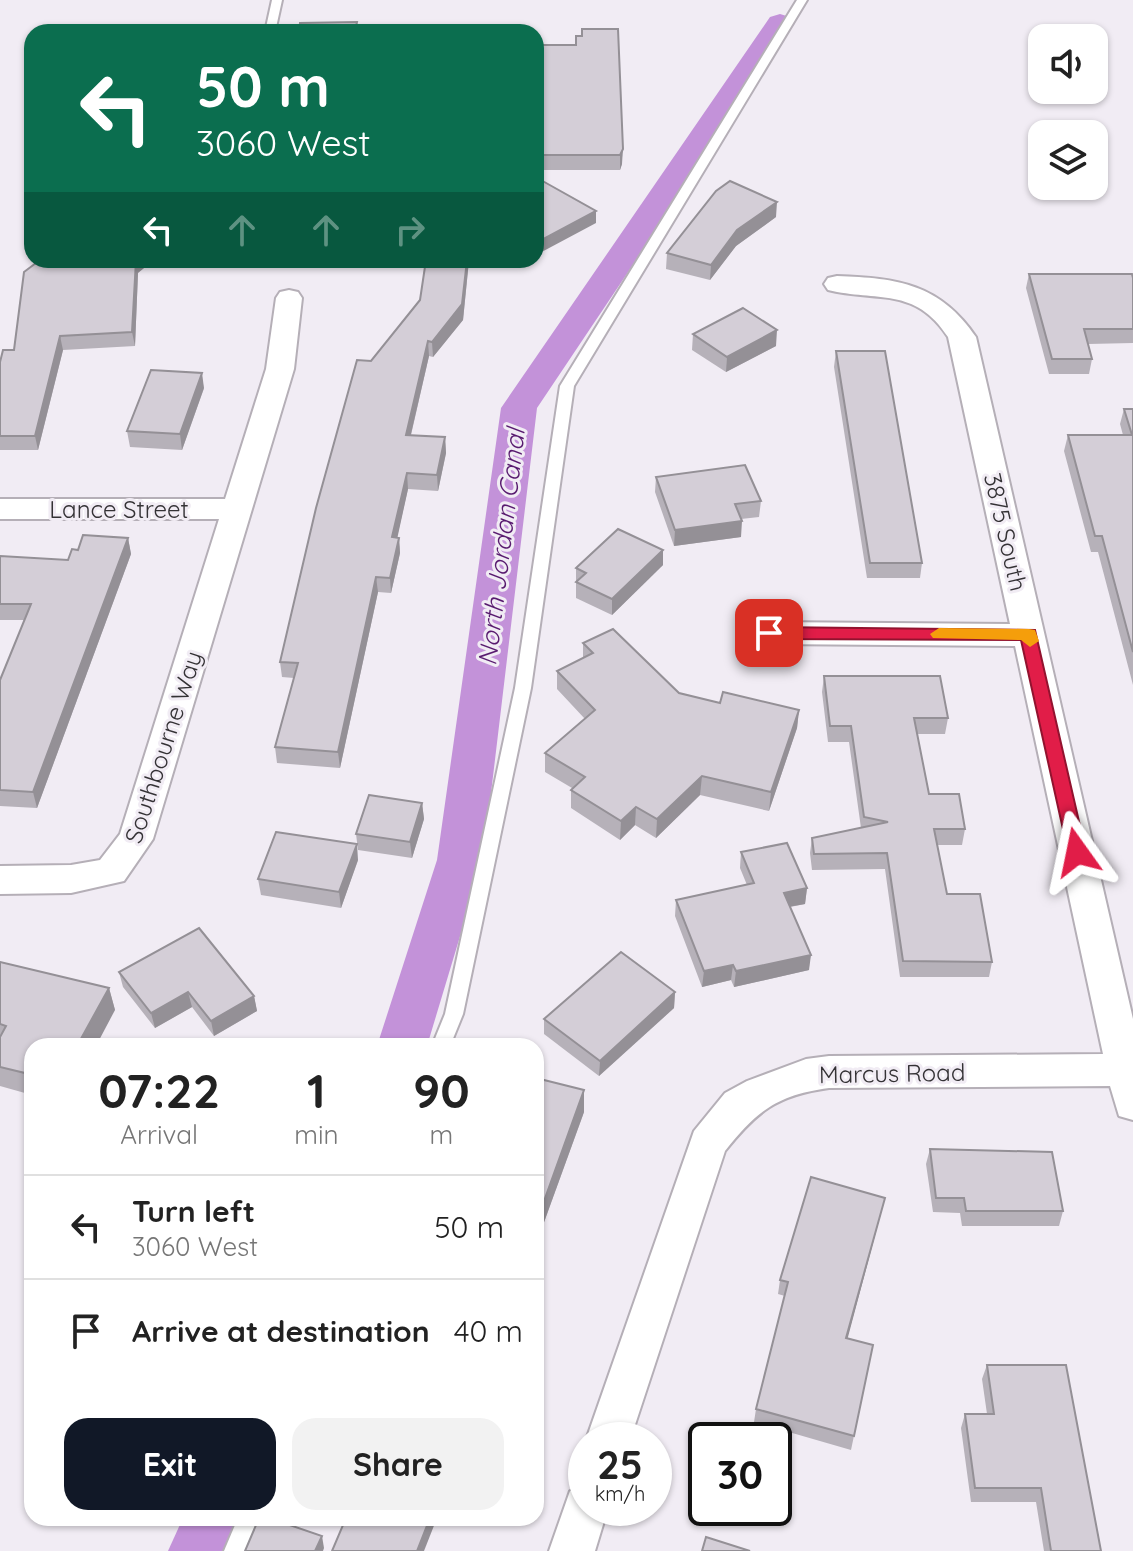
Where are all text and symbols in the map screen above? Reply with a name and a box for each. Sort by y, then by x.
map controls [1028,24,1108,200]
button: sound [1028,24,1108,104]
text: 50 m [196,51,330,121]
icon: left [64,56,168,160]
text: 3060 West [196,120,371,165]
button: layers [1028,120,1108,200]
icon: left [136,208,180,252]
icon: ahead [220,208,264,252]
icon: ahead [304,208,348,252]
icon: right [388,208,432,252]
water label: North Jordan Canal [470,424,532,667]
street label: 3875 South [978,470,1034,594]
street label: Lance Street [49,494,189,524]
pin [735,599,803,667]
icon: arrive [747,611,791,655]
street label: Southbourne Way [118,647,208,847]
position arrow [1035,810,1119,894]
street label: Marcus Road [818,1057,966,1089]
text: 07:22 [98,1060,220,1120]
text: 1 [307,1060,326,1120]
text: 90 [413,1060,470,1120]
text: Arrival [120,1118,198,1151]
text: min [294,1118,339,1151]
text: m [429,1118,453,1151]
text: Turn left [132,1192,255,1230]
icon: left [64,1205,108,1249]
text: 50 m [434,1208,504,1246]
text: 3060 West [132,1230,258,1263]
icon: arrive [64,1309,108,1353]
text: Arrive at destination [132,1312,430,1350]
text: 40 m [454,1312,523,1350]
button: Exit [64,1418,276,1510]
button: Share [292,1418,504,1510]
speed limit sign: 30 [688,1422,792,1526]
text: 25 [597,1439,643,1489]
text: km/h [595,1481,645,1506]

